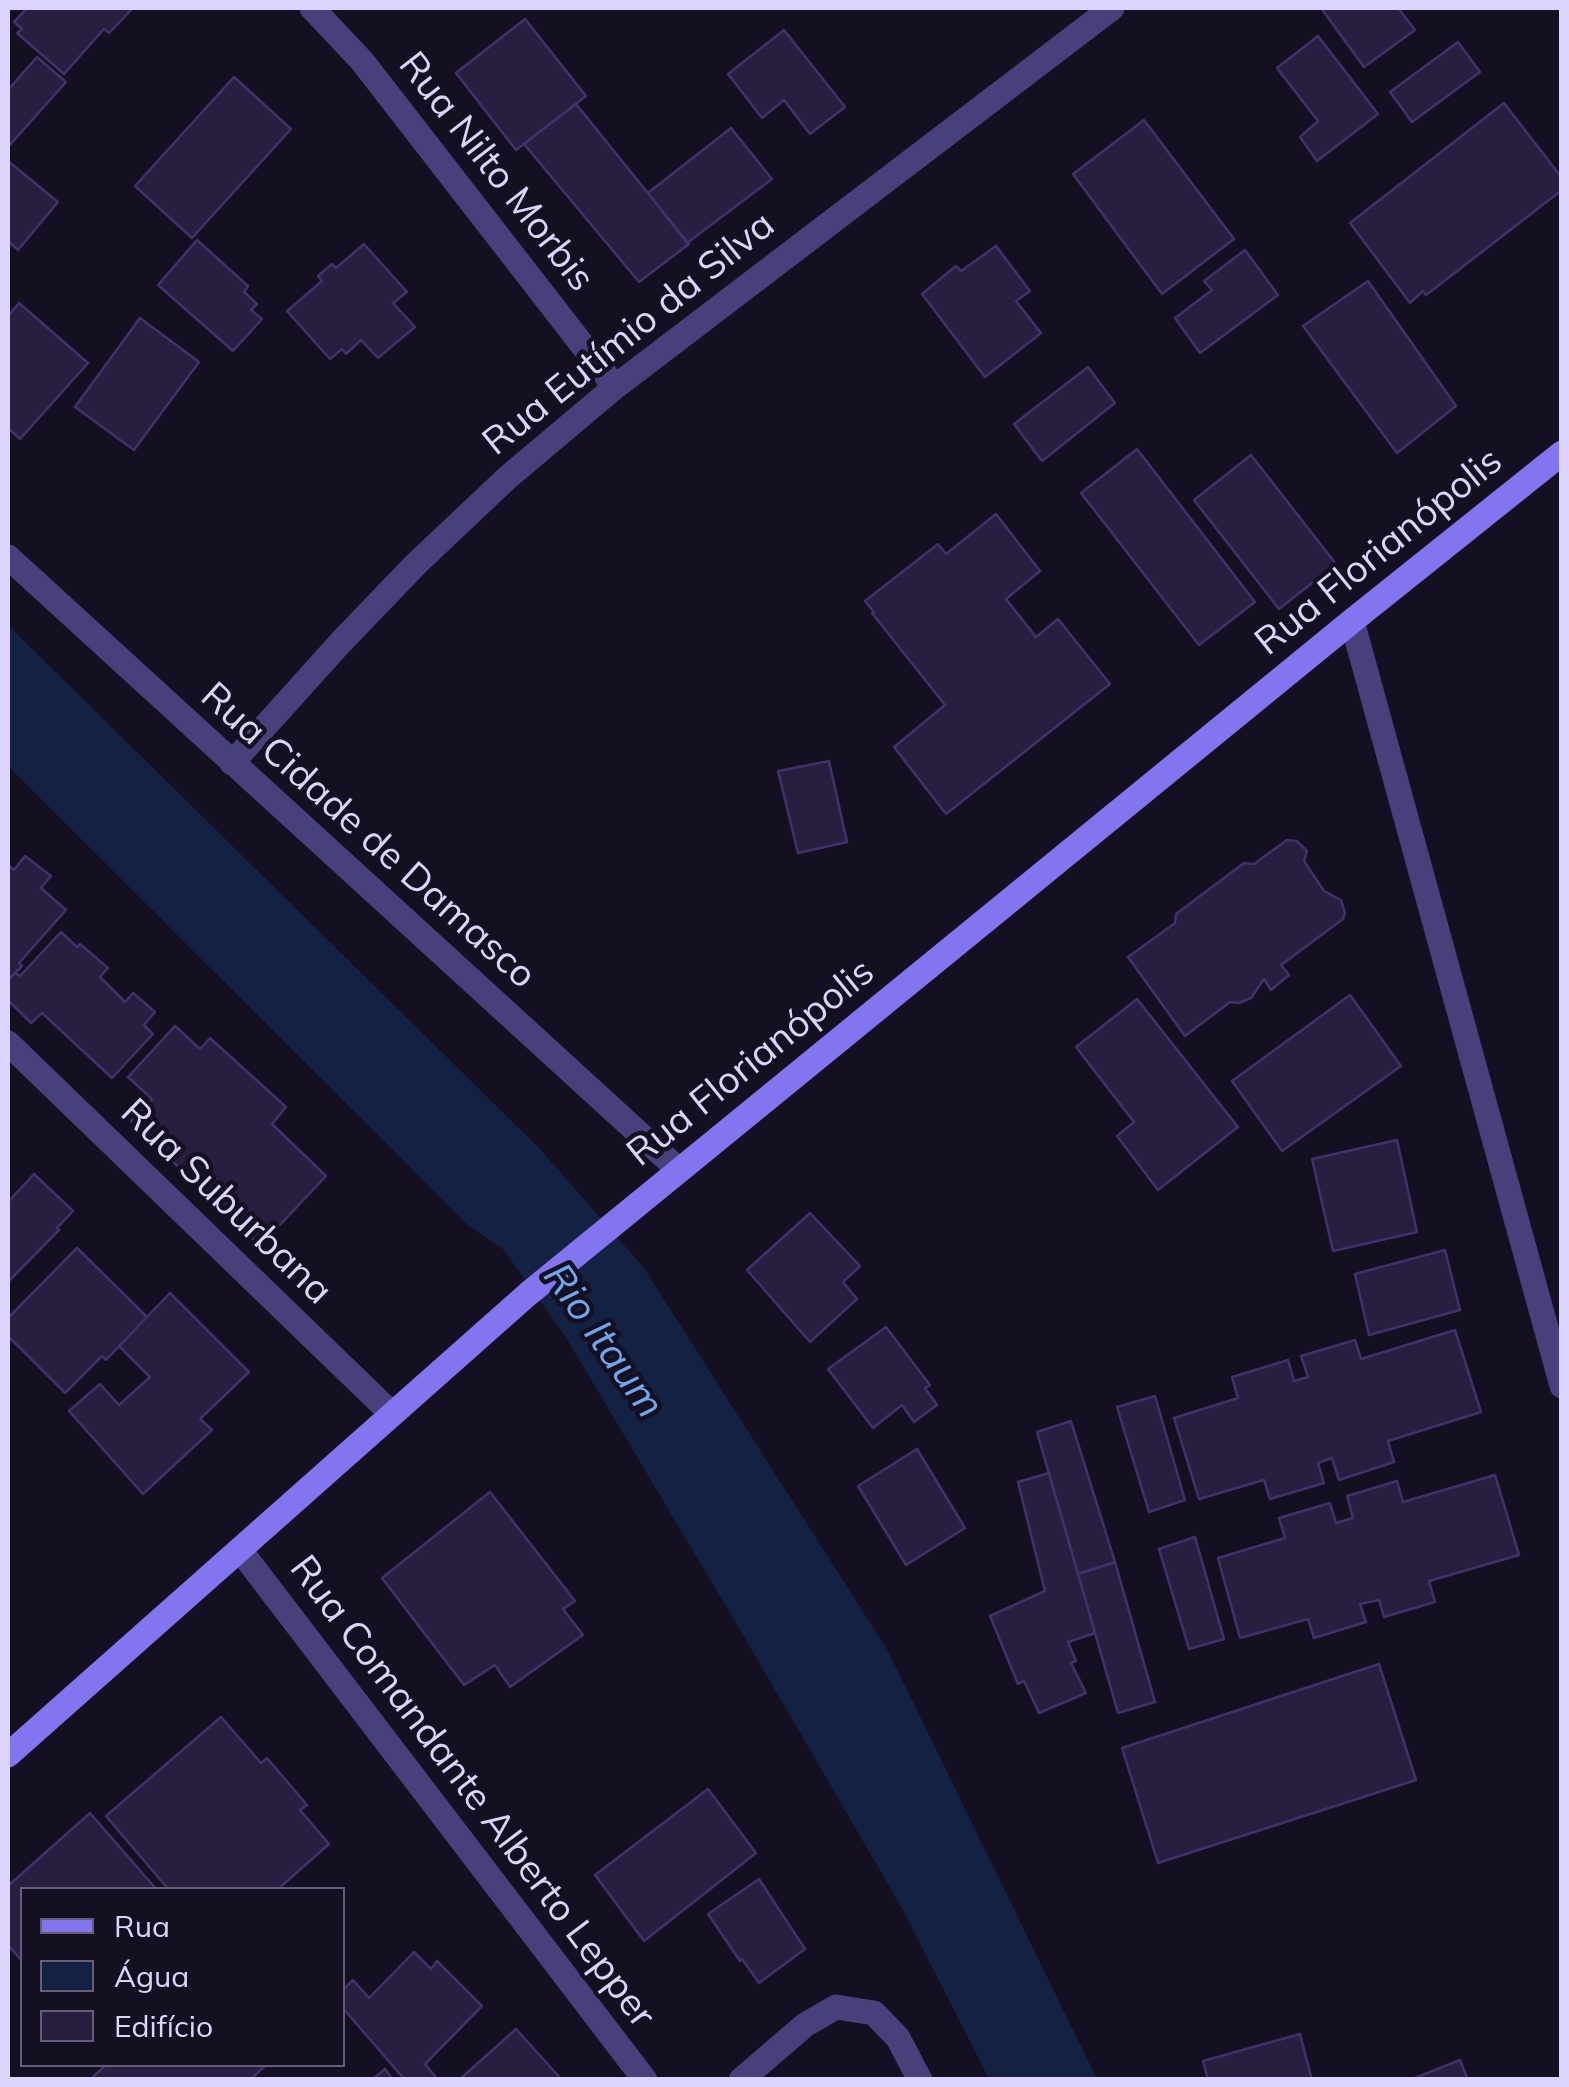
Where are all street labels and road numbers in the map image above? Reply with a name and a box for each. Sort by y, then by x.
street label: Rua Nilto Morbis [388,43,604,301]
street label: Rua Eutímio da Silva [474,203,784,465]
street label: Rua Florianópolis [1246,439,1512,665]
street label: Rua Cidade de Damasco [191,674,545,998]
street label: Rua Florianópolis [618,950,884,1176]
street label: Rua Suburbana [111,1090,341,1314]
street label: Rua Comandante Alberto Lepper [280,1547,664,2037]

